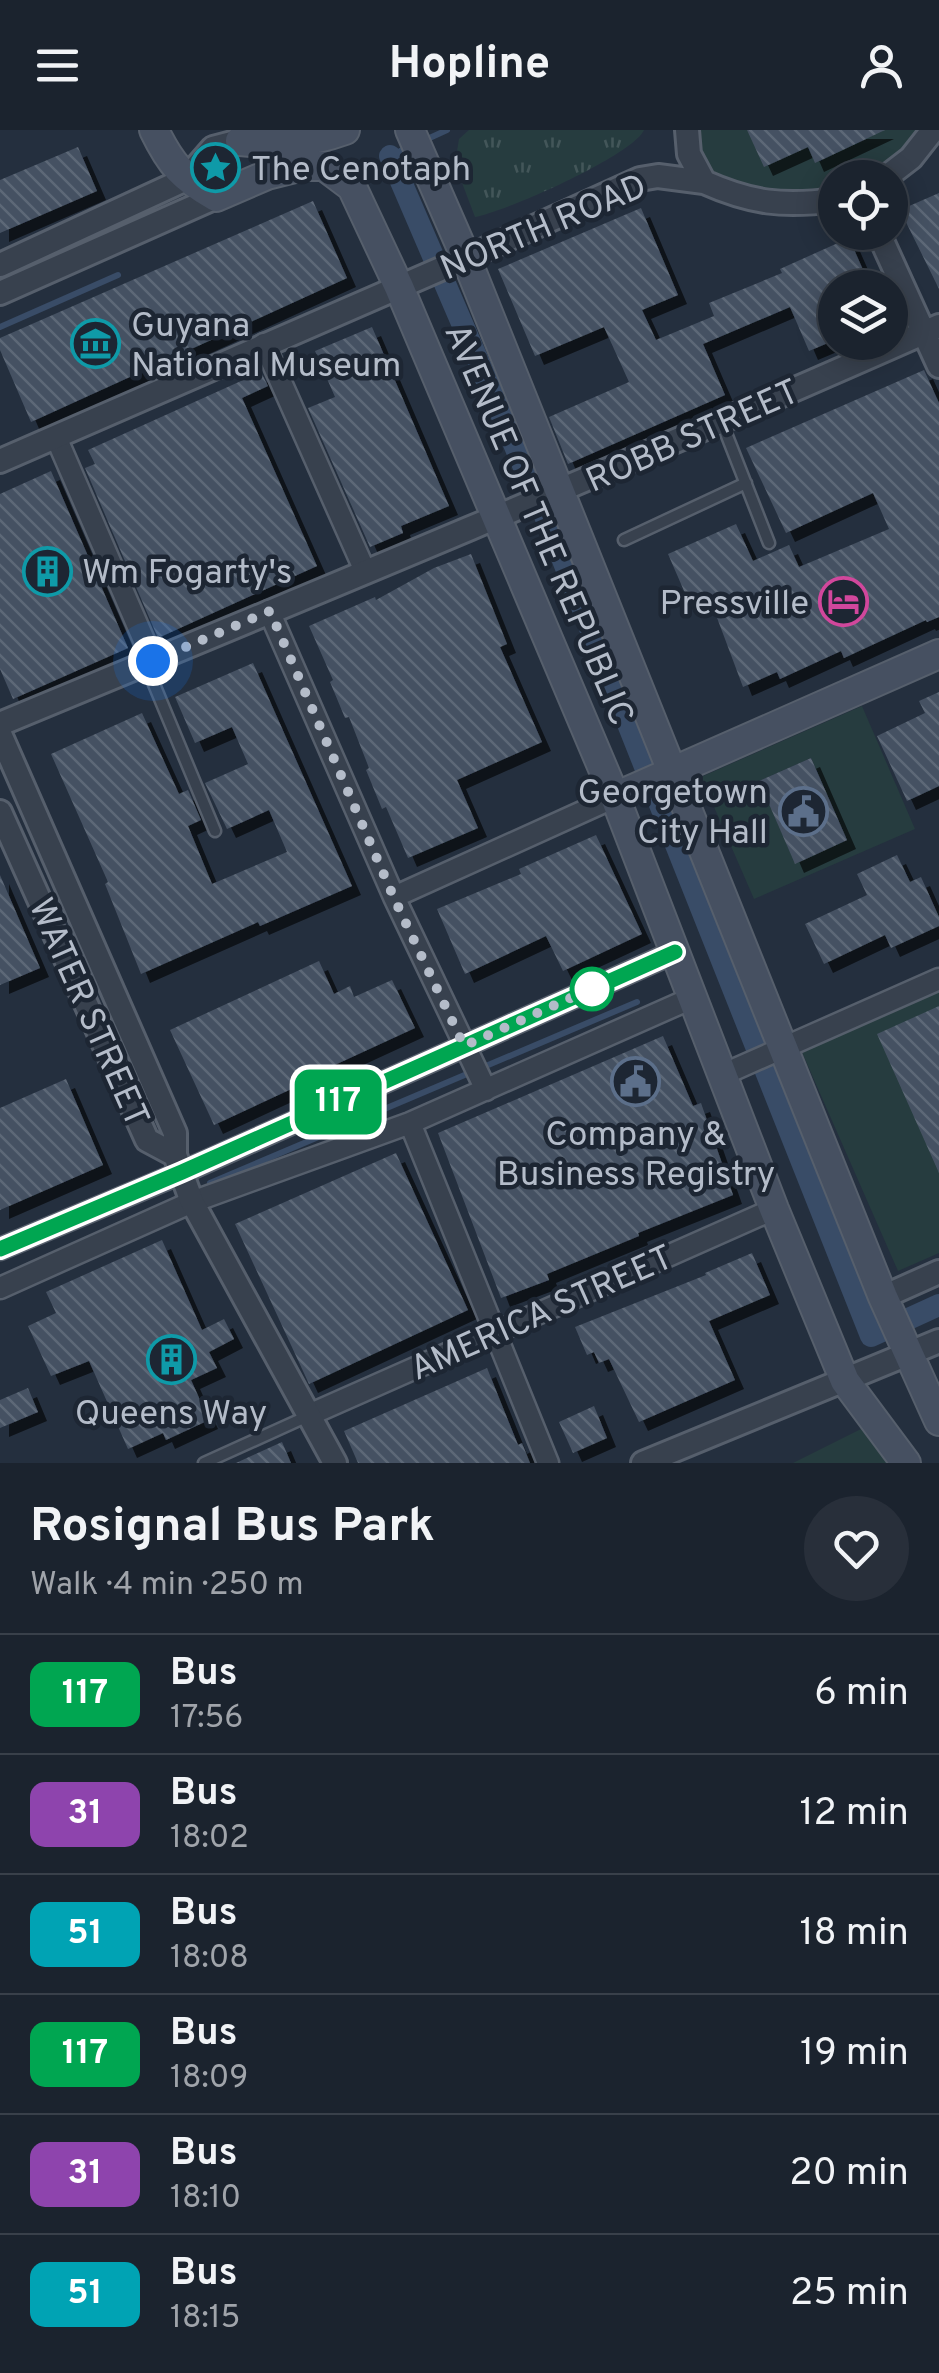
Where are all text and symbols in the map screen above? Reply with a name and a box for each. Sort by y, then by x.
text: Hopline [389,37,550,94]
icon: menu [30,38,85,93]
icon: person [854,38,909,93]
place icon: The Cenotaph [190,142,242,194]
place label: The Cenotaph [251,149,471,193]
map controls [818,160,908,360]
button: locate [818,160,908,250]
street label: NORTH ROAD [434,166,654,292]
button: layers [818,270,908,360]
place label: Guyana National Museum [131,305,401,389]
museum icon: Guyana National Museum [70,318,122,370]
street label: AVENUE OF THE REPUBLIC [433,318,642,733]
street label: ROBB STREET [580,371,807,504]
building icon: Wm Fogarty's [21,545,73,597]
place label: Wm Fogarty's [82,552,292,596]
hotel icon: Pressville [818,576,870,628]
place label: Pressville [660,583,809,627]
your location [128,636,178,686]
place label: Georgetown City Hall [578,772,768,856]
public building icon: Georgetown City Hall [777,785,829,837]
street label: WATER STREET [17,892,157,1135]
unlabelled marker [571,968,613,1010]
public building icon: Company & Business Registry [610,1055,662,1107]
line badge: 117 [280,1070,396,1134]
text: 117 [315,1080,361,1124]
place label: Company & Business Registry [497,1114,775,1198]
street label: AMERICA STREET [404,1237,681,1392]
building icon: Queens Way [145,1334,197,1386]
place label: Queens Way [75,1393,267,1437]
button: heart [804,1496,909,1601]
text: Rosignal Bus Park [30,1498,435,1558]
text: Walk · 4 min · 250 m [30,1566,304,1606]
text: Bus [170,1650,237,1699]
text: 6 min [814,1670,909,1719]
text: 117 [62,1672,108,1716]
text: 17:56 [170,1699,243,1739]
text: Bus [170,1770,237,1819]
text: 12 min [799,1790,909,1839]
text: 31 [68,1792,102,1836]
text: 18:02 [170,1819,249,1859]
text: Bus [170,1890,237,1939]
text: 18 min [799,1910,909,1959]
text: 51 [67,1912,103,1956]
text: 18:08 [170,1939,249,1979]
text: Bus [170,2010,237,2059]
text: 19 min [800,2030,909,2079]
text: 117 [62,2032,108,2076]
text: 18:09 [170,2059,248,2099]
text: Bus [170,2130,237,2179]
text: 20 min [789,2150,909,2199]
text: 31 [68,2152,102,2196]
text: 18:10 [170,2179,241,2219]
text: Bus [170,2250,237,2299]
text: 25 min [790,2270,909,2319]
text: 51 [67,2272,103,2316]
text: 18:15 [170,2299,241,2339]

